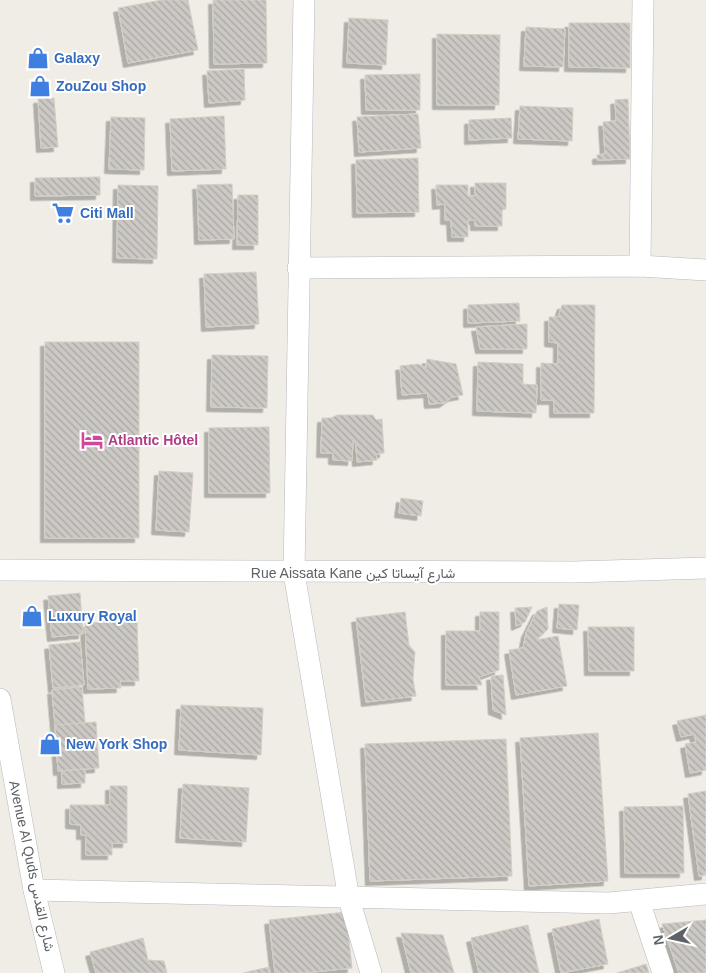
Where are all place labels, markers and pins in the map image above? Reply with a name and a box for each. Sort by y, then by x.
shop icon: Galaxy [25,45,51,71]
place label: Galaxy [54,50,100,66]
shop icon: ZouZou Shop [27,73,53,99]
place label: ZouZou Shop [56,78,146,94]
supermarket icon: Citi Mall [50,200,76,226]
place label: Citi Mall [80,205,134,221]
hotel icon: Atlantic Hôtel [79,427,105,453]
place label: Atlantic Hôtel [108,432,198,448]
shop icon: Luxury Royal [19,603,45,629]
place label: Luxury Royal [48,608,137,624]
shop icon: New York Shop [37,731,63,757]
place label: New York Shop [66,736,167,752]

